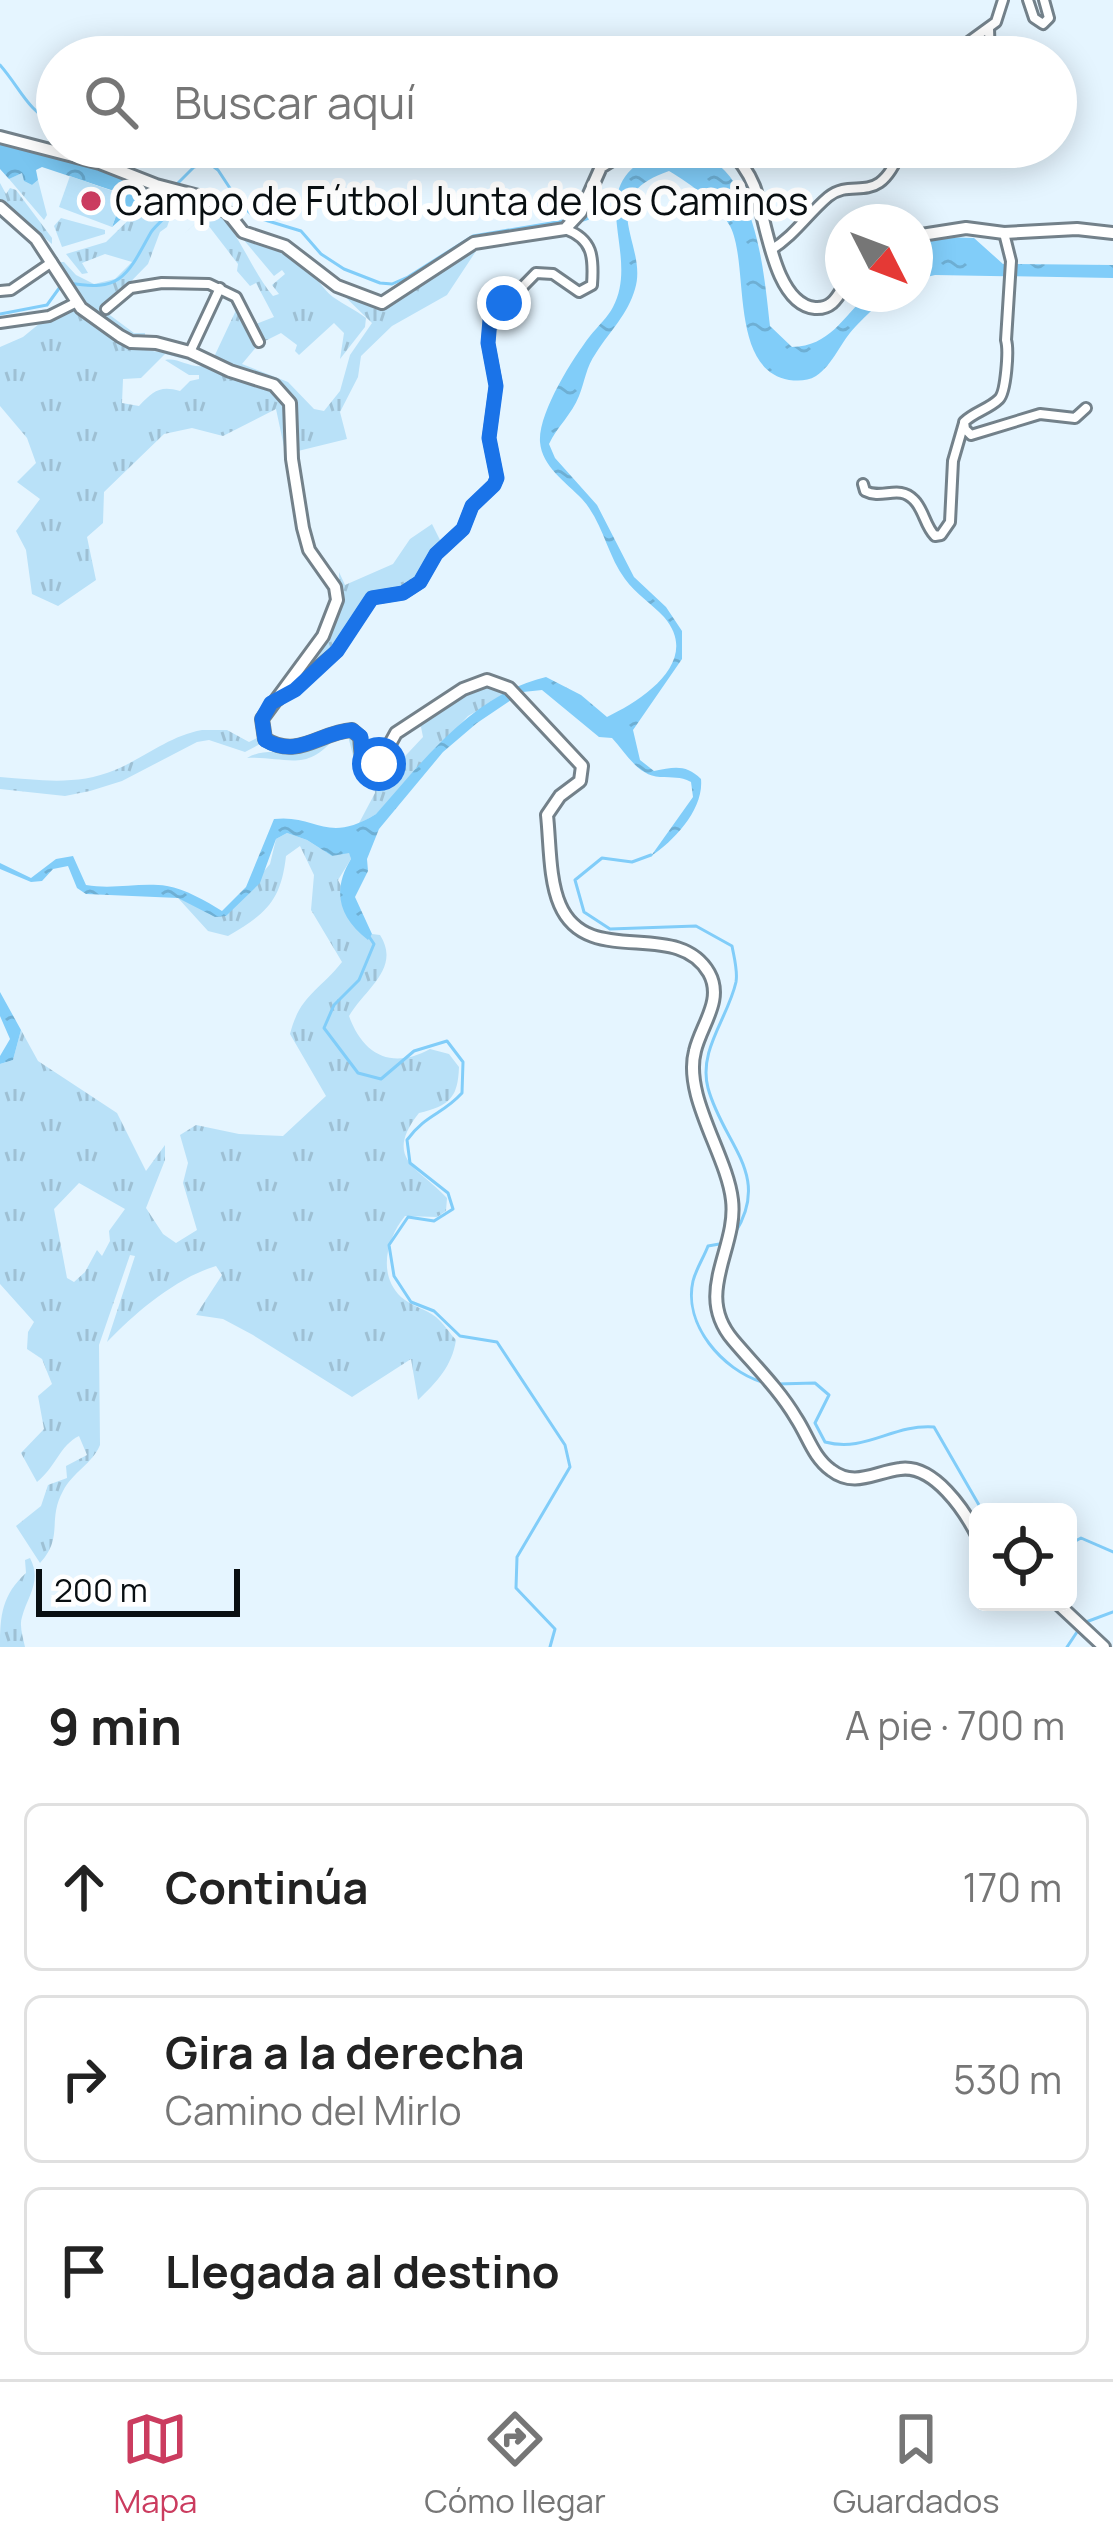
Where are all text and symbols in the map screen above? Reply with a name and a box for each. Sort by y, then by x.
search box [36,36,1077,168]
icon: search [78,69,144,135]
text: Buscar aquí [174,71,416,133]
place label: Campo de Fútbol Junta de los Caminos [115,173,808,227]
marker: Campo de Fútbol Junta de los Caminos [78,188,104,214]
north arrow [825,204,933,312]
route end [477,276,531,330]
route start [352,737,406,791]
map controls [969,1503,1077,1611]
button: locate [969,1503,1077,1611]
scale bar [36,1563,240,1616]
text: 200 m [54,1567,148,1612]
text: 9 min [48,1691,182,1760]
text: A pie · 700 m [845,1698,1065,1752]
icon: ahead [51,1854,117,1920]
text: Continúa [165,1856,369,1918]
text: 170 m [963,1860,1062,1914]
text: Gira a la derecha [165,2021,525,2083]
icon: right [51,2046,117,2112]
text: 530 m [953,2052,1062,2106]
text: Camino del Mirlo [165,2083,462,2137]
icon: arrive [51,2238,117,2304]
text: Llegada al destino [165,2240,560,2302]
tab: Mapa [113,2406,197,2523]
tab: Cómo llegar [424,2406,606,2523]
tab: Guardados [833,2406,1000,2523]

